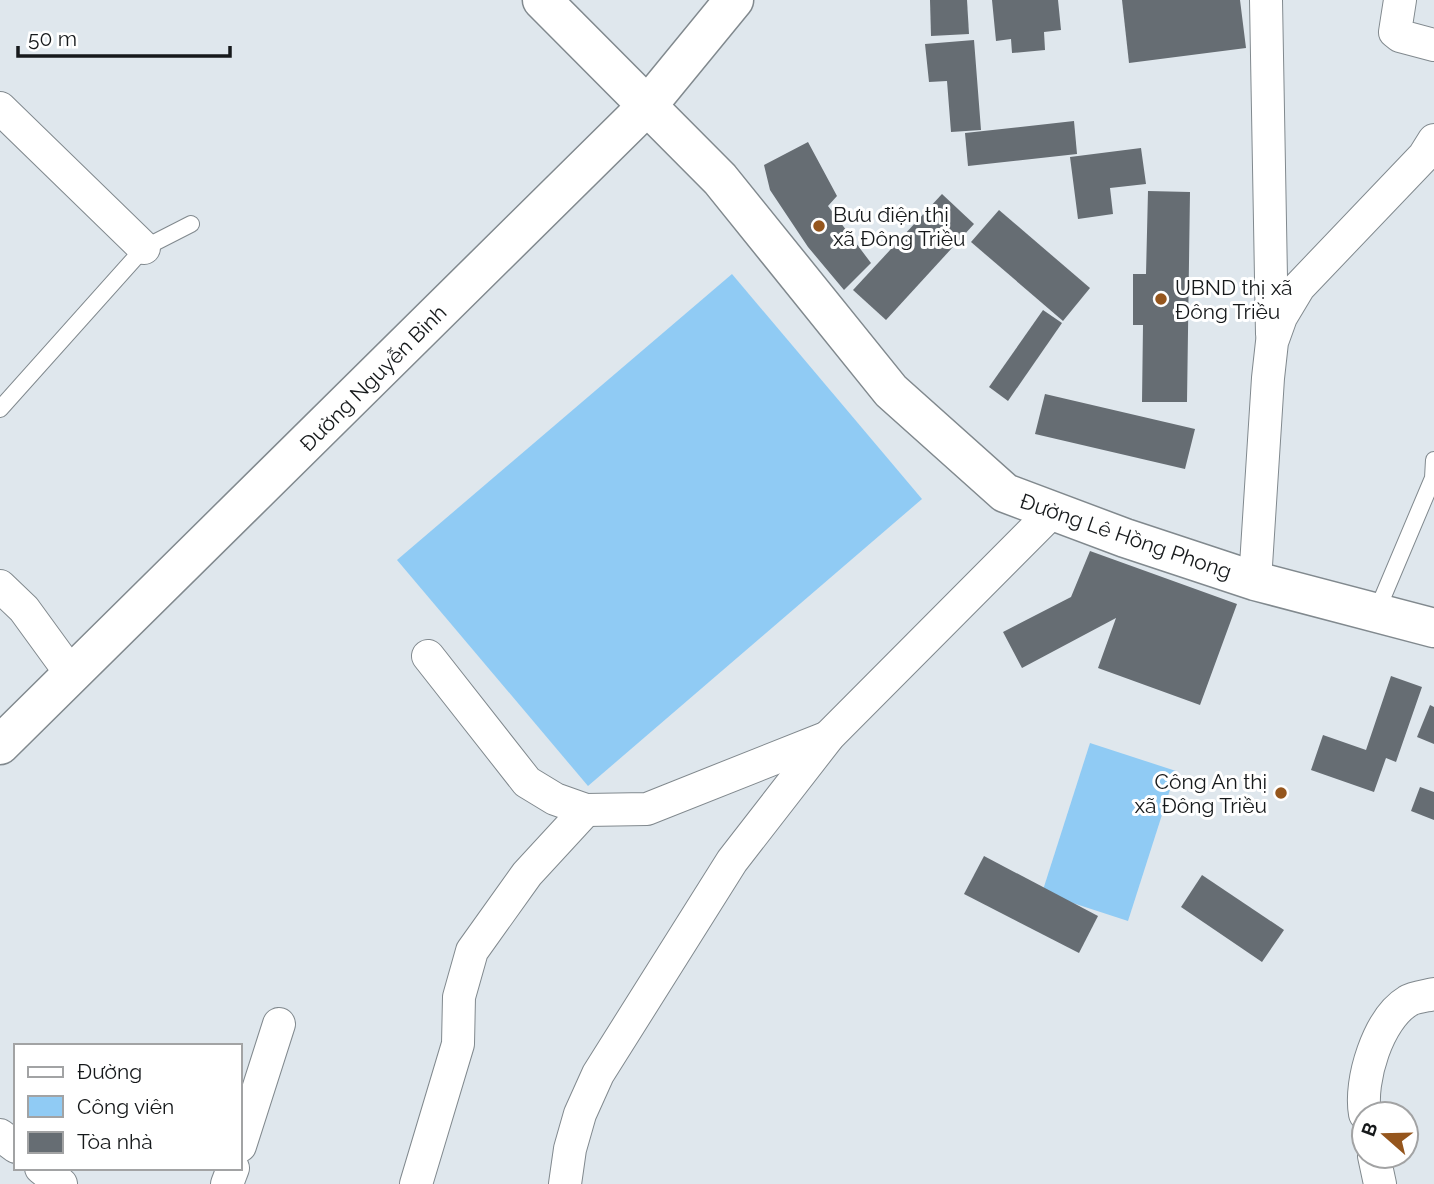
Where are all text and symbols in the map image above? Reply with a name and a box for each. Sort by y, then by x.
scale bar [18,14,229,58]
text: 50 m [28,26,77,51]
place label: Bưu điện thị xã Đông Triều [833,202,966,251]
marker: Bưu điện thị xã Đông Triều [811,218,827,234]
place label: UBND thị xã Đông Triều [1175,275,1293,324]
marker: UBND thị xã Đông Triều [1153,291,1169,307]
street label: Đường Nguyễn Bình [295,300,451,456]
street label: Đường Lê Hồng Phong [1017,488,1235,584]
place label: Công An thị xã Đông Triều [1134,769,1267,818]
marker: Công An thị xã Đông Triều [1273,785,1289,801]
legend [14,1044,242,1170]
text: Đường [77,1059,142,1084]
text: Công viên [77,1094,174,1119]
north arrow [1350,1100,1420,1170]
text: B [1356,1119,1382,1139]
text: Tòa nhà [77,1129,153,1154]

